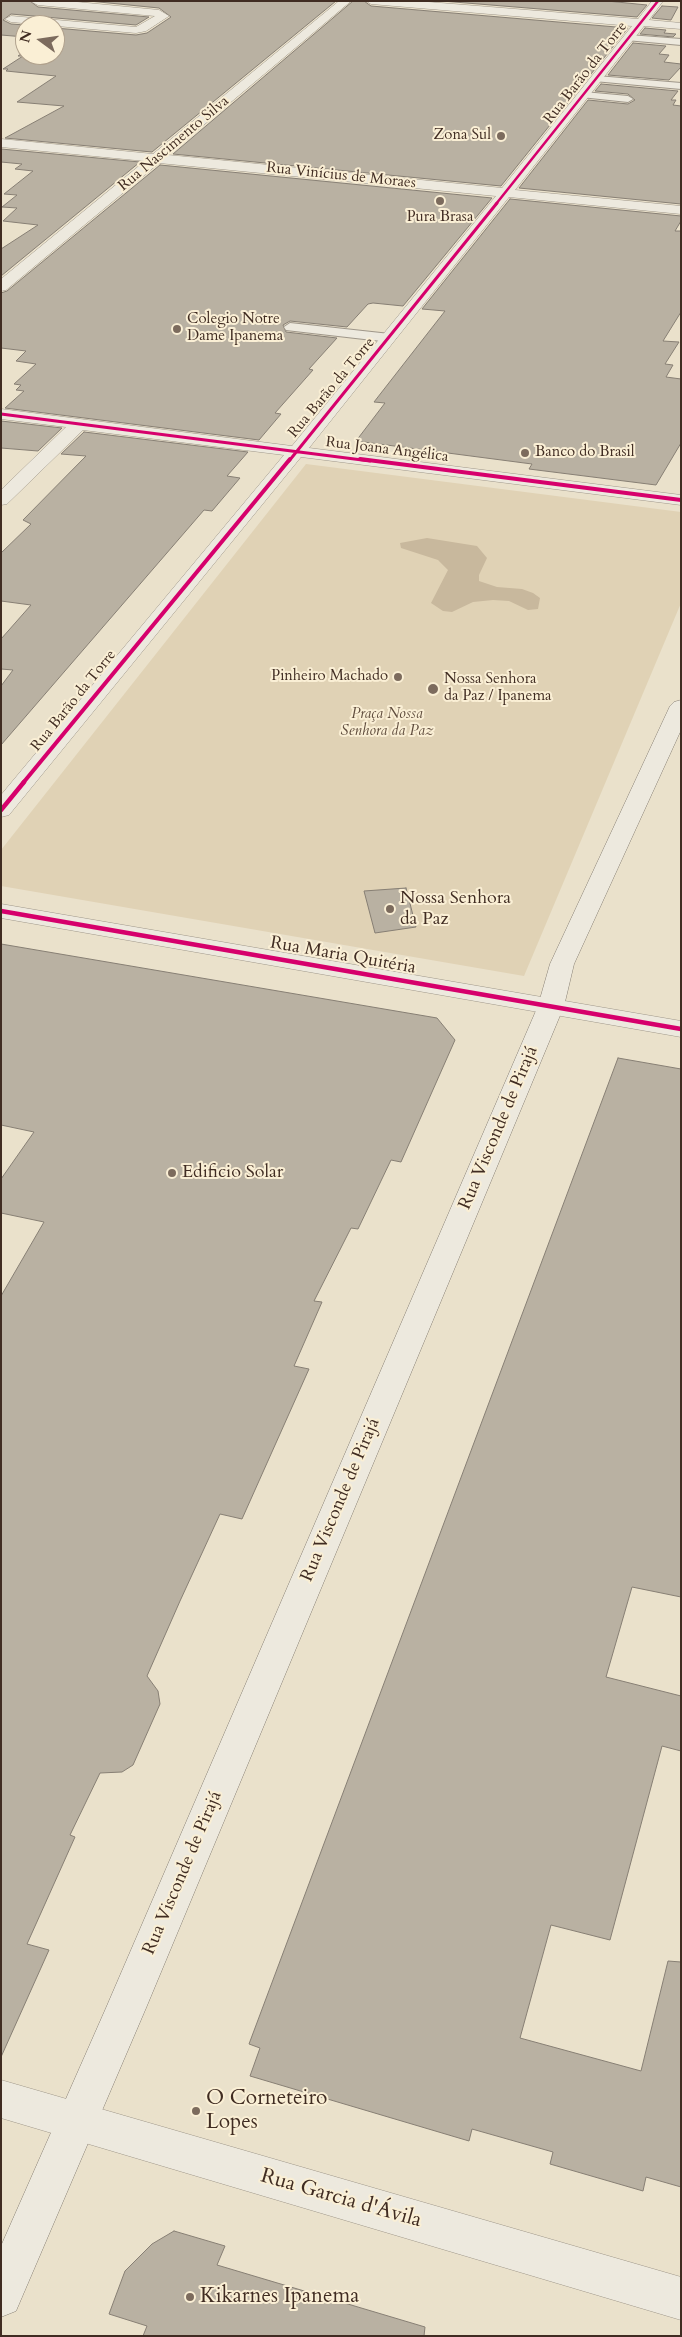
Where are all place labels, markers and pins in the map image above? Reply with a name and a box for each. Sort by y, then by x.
place label: Zona Sul [434,127,491,145]
marker: Zona Sul [495,130,507,142]
marker: Pura Brasa [434,195,446,207]
place label: Pura Brasa [407,209,473,227]
place label: Colegio Notre Dame Ipanema [187,311,283,346]
marker: Colegio Notre Dame Ipanema [171,323,183,335]
place label: Banco do Brasil [535,444,634,462]
marker: Banco do Brasil [519,447,531,459]
place label: Pinheiro Machado [271,668,388,686]
marker: Pinheiro Machado [392,671,404,683]
place label: Nossa Senhora da Paz / Ipanema [444,671,552,706]
marker: Nossa Senhora da Paz / Ipanema [426,682,440,696]
place label: Nossa Senhora da Paz [400,888,511,931]
marker: Nossa Senhora da Paz [384,903,396,915]
place label: Edificio Solar [182,1162,283,1184]
marker: Edificio Solar [166,1167,178,1179]
place label: O Corneteiro Lopes [206,2086,327,2136]
marker: O Corneteiro Lopes [190,2105,202,2117]
place label: Kikarnes Ipanema [200,2284,359,2310]
marker: Kikarnes Ipanema [184,2291,196,2303]

